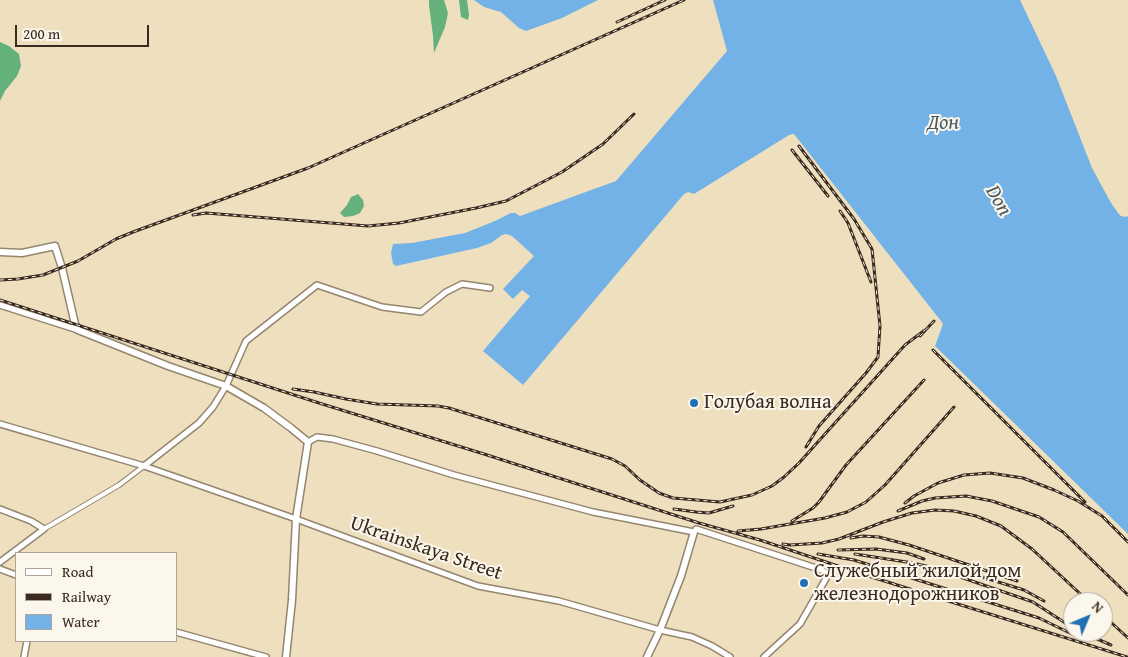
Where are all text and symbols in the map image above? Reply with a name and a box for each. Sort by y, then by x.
scale bar [18,15,151,47]
text: 200 m [23,23,60,44]
water label: Дон [927,111,959,137]
water label: Don [979,181,1017,221]
place label: Голубая волна [704,391,831,415]
marker: Голубая волна [688,397,700,409]
street label: Ukrainskaya Street [347,512,505,586]
legend [15,552,178,642]
place label: Служебный жилой дом железнодорожников [814,560,1022,607]
text: Road [62,561,93,582]
marker: Служебный жилой дом железнодорожников [798,577,810,589]
text: Railway [62,586,111,607]
north arrow [1063,592,1113,642]
text: N [1088,597,1108,617]
text: Water [62,611,100,632]

